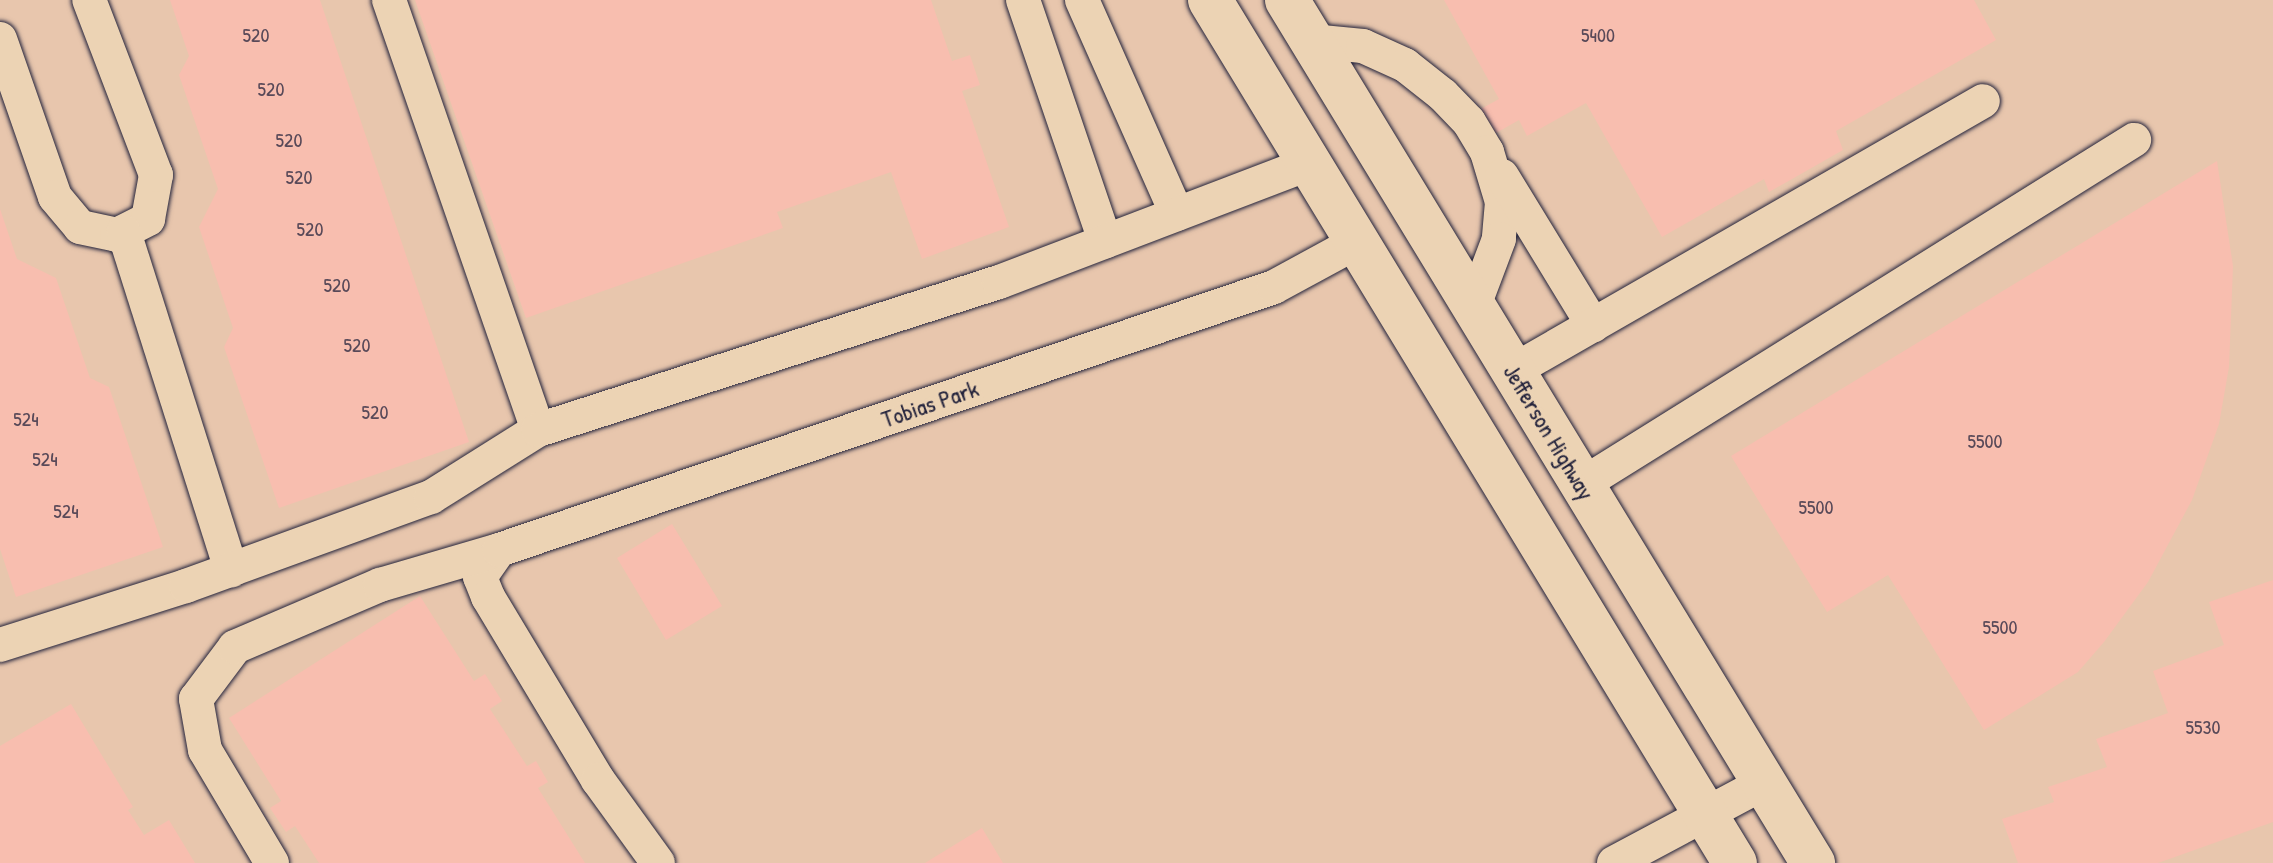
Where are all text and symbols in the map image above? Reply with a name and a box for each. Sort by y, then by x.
house number: 520 [243,22,269,46]
house number: 5400 [1581,22,1615,46]
house number: 520 [258,76,284,100]
house number: 520 [276,127,302,151]
house number: 520 [286,164,312,188]
house number: 520 [297,216,323,240]
house number: 520 [324,272,350,296]
house number: 520 [344,332,370,356]
street label: Jefferson Highway [1497,359,1601,505]
street label: Tobias Park [878,374,982,434]
house number: 520 [362,399,388,423]
house number: 524 [13,406,39,430]
house number: 5500 [1968,428,2002,452]
house number: 524 [32,446,58,470]
house number: 5500 [1799,494,1833,518]
house number: 524 [53,498,79,522]
house number: 5500 [1983,614,2017,638]
house number: 5530 [2186,714,2220,738]

